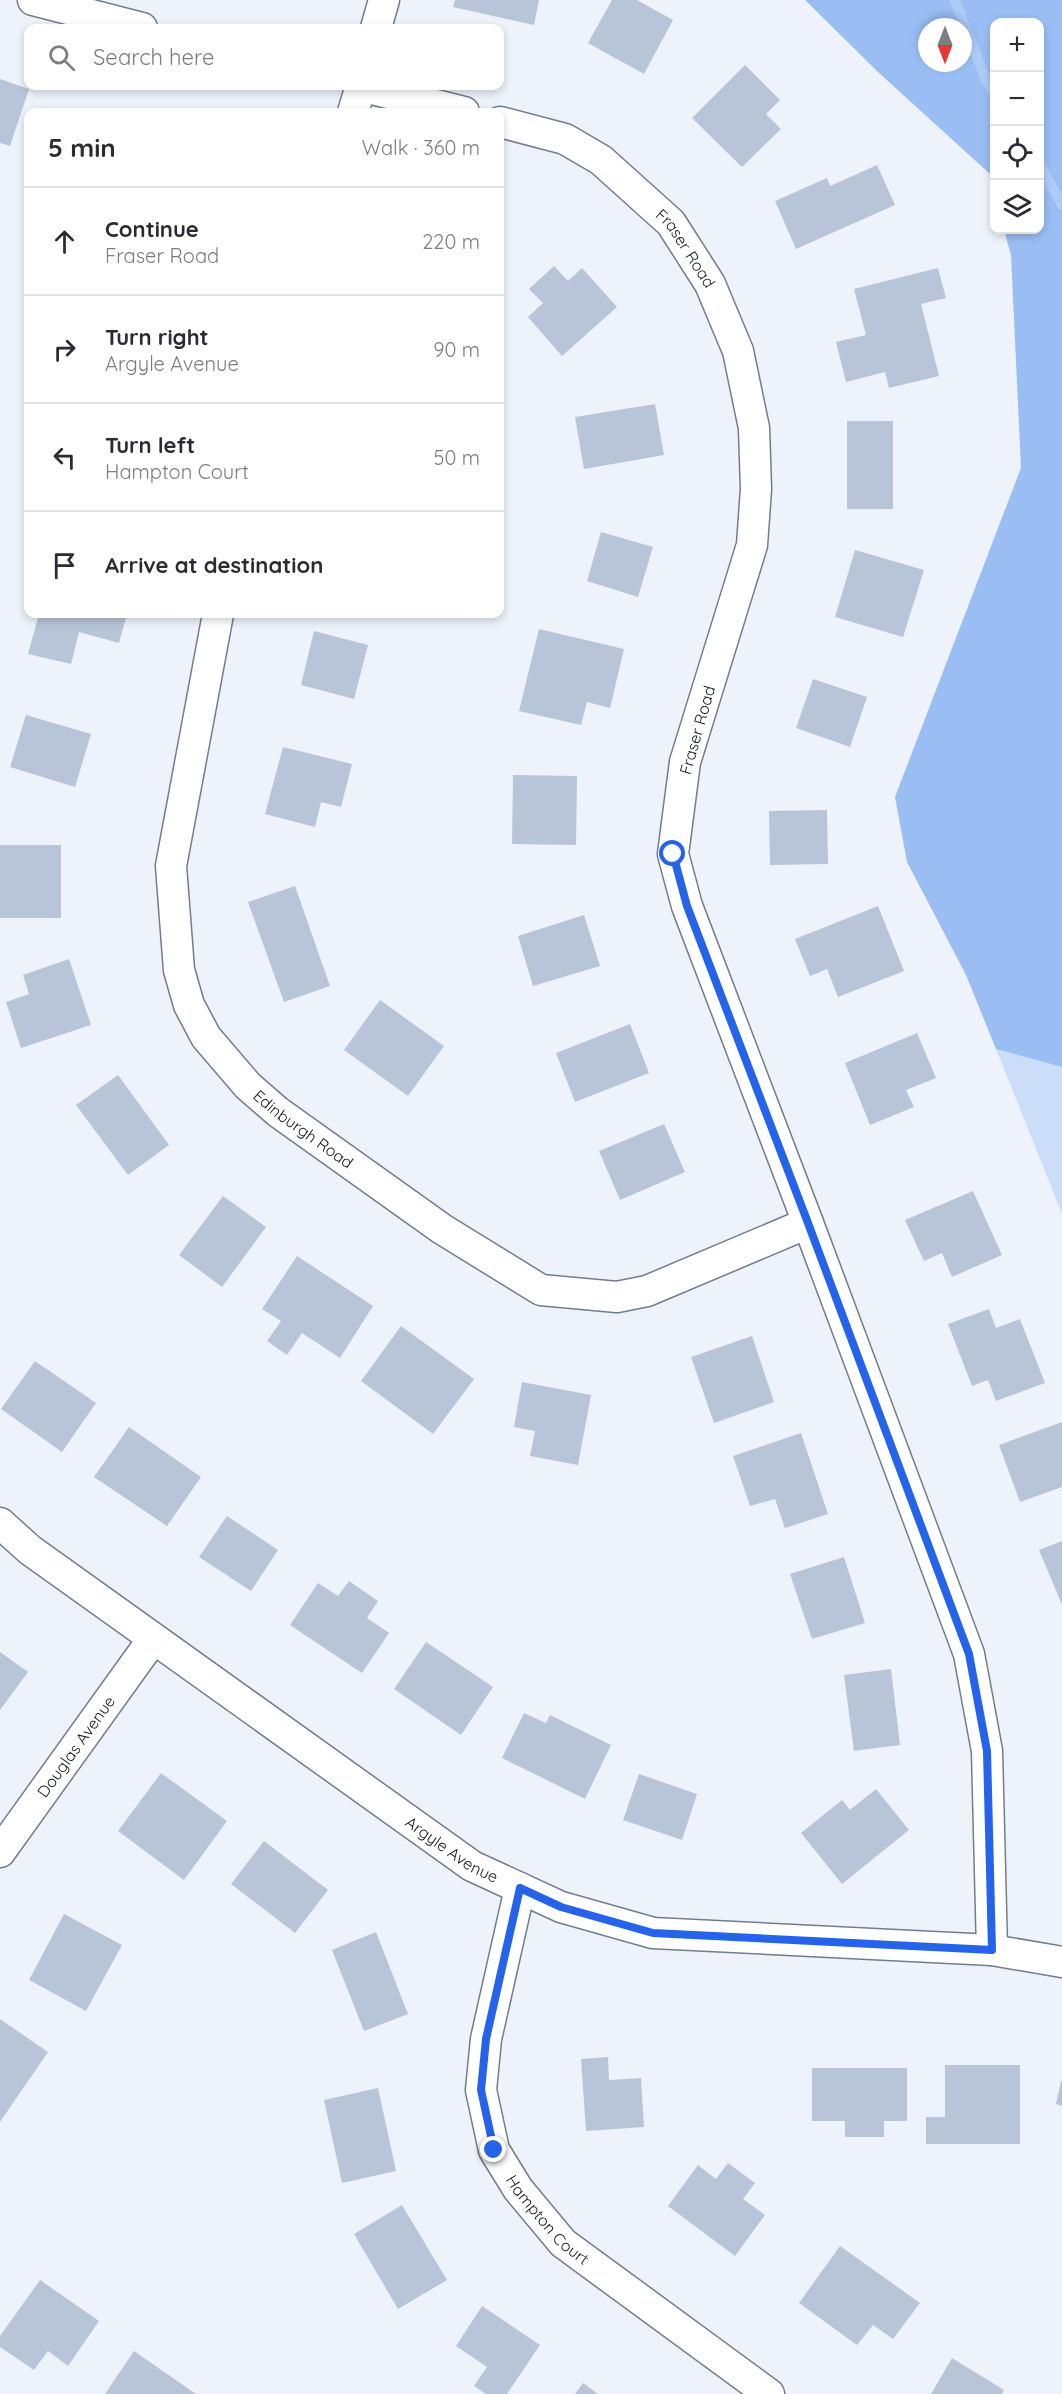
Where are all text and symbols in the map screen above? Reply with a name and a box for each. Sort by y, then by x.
north arrow [918,18,972,72]
map controls [990,18,1044,234]
button: + [990,18,1044,72]
search box [24,24,504,90]
icon: search [45,41,78,74]
text: Search here [93,43,214,71]
button: − [990,72,1044,126]
button: locate [990,126,1044,180]
text: 5 min [48,131,116,164]
text: Walk · 360 m [362,135,480,160]
button: layers [990,180,1044,234]
street label: Fraser Road [652,204,720,291]
text: Continue [105,215,199,243]
icon: ahead [48,225,81,258]
text: 220 m [422,229,480,254]
text: Fraser Road [105,243,219,268]
text: Turn right [105,323,209,351]
icon: right [48,333,81,366]
text: 90 m [433,337,480,362]
text: Argyle Avenue [105,351,239,376]
text: Turn left [105,431,195,459]
icon: left [48,441,81,474]
text: 50 m [434,445,480,470]
text: Hampton Court [105,459,249,484]
icon: arrive [48,549,81,582]
text: Arrive at destination [105,551,323,579]
street label: Fraser Road [675,683,719,777]
route start [659,840,685,866]
street label: Edinburgh Road [249,1085,357,1172]
street label: Douglas Avenue [33,1692,119,1801]
street label: Argyle Avenue [402,1812,501,1887]
route end [480,2136,506,2162]
street label: Hampton Court [502,2171,593,2269]

